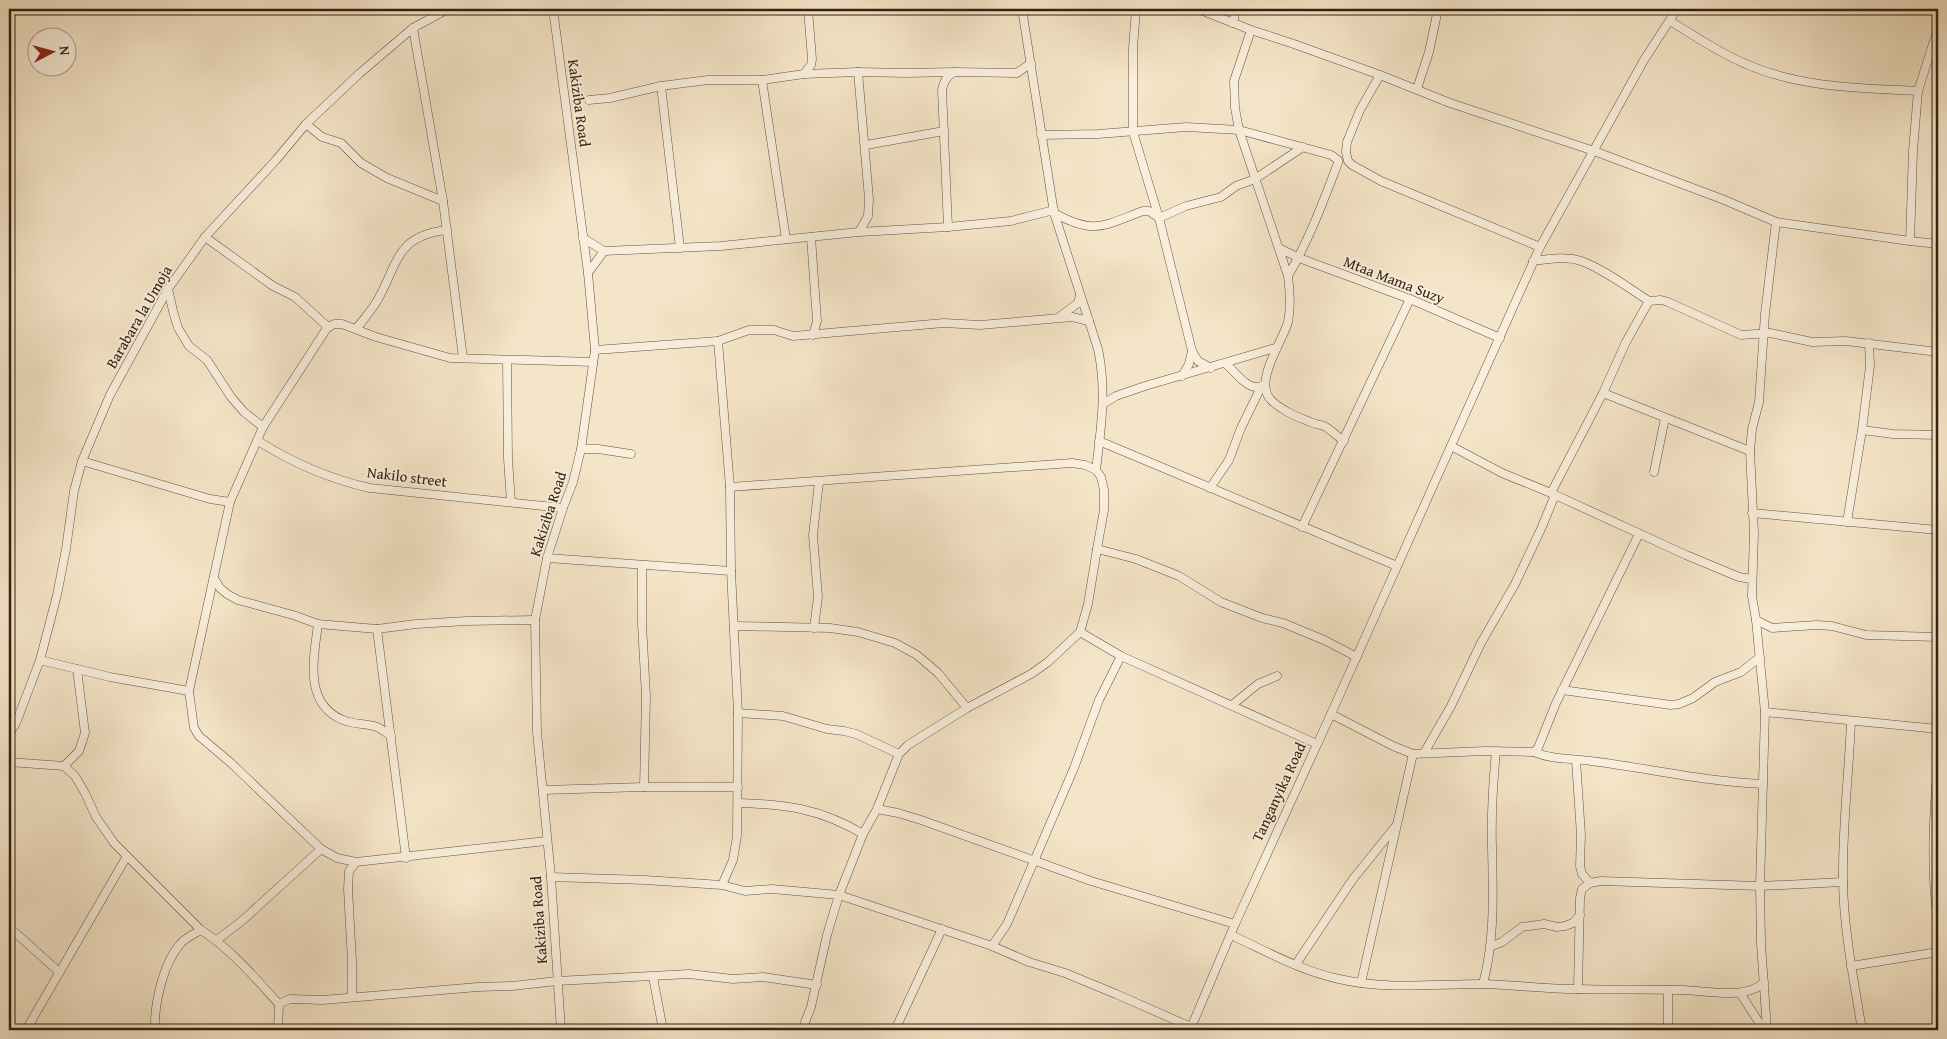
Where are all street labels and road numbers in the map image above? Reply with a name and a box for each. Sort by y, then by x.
street label: Kakiziba Road [563,58,596,148]
street label: Mtaa Mama Suzy [1341,251,1448,309]
street label: Barabara la Umoja [101,261,177,372]
street label: Nakilo street [366,461,449,492]
street label: Kakiziba Road [524,469,571,559]
street label: Tanganyika Road [1246,739,1311,845]
street label: Kakiziba Road [525,875,552,965]

